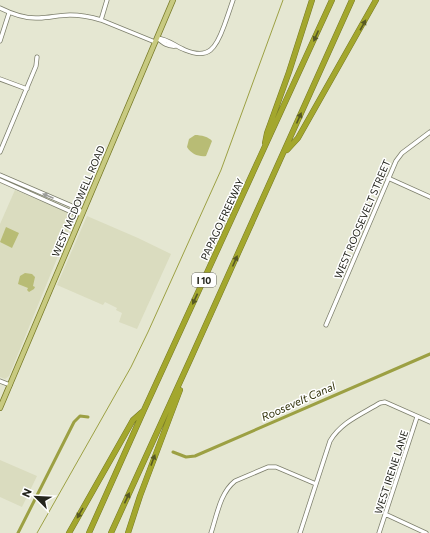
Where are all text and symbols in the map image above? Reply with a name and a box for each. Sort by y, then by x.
one-way arrow [359,19,366,31]
one-way arrow [313,30,319,41]
one-way arrow [297,111,303,123]
street label: WEST MCDOWELL ROAD [49,143,107,259]
street label: WEST ROOSEVELT STREET [331,157,393,280]
street label: PAPAGO FREEWAY [198,176,246,262]
one-way arrow [42,193,53,199]
one-way arrow [232,255,238,266]
road number: I 10 [192,273,216,287]
one-way arrow [192,294,198,305]
water label: Roosevelt Canal [259,379,337,423]
street label: WEST IRENE LANE [372,429,410,515]
one-way arrow [151,453,157,465]
north arrow [16,477,56,517]
text: N [19,486,34,499]
one-way arrow [124,492,130,503]
one-way arrow [77,507,84,519]

